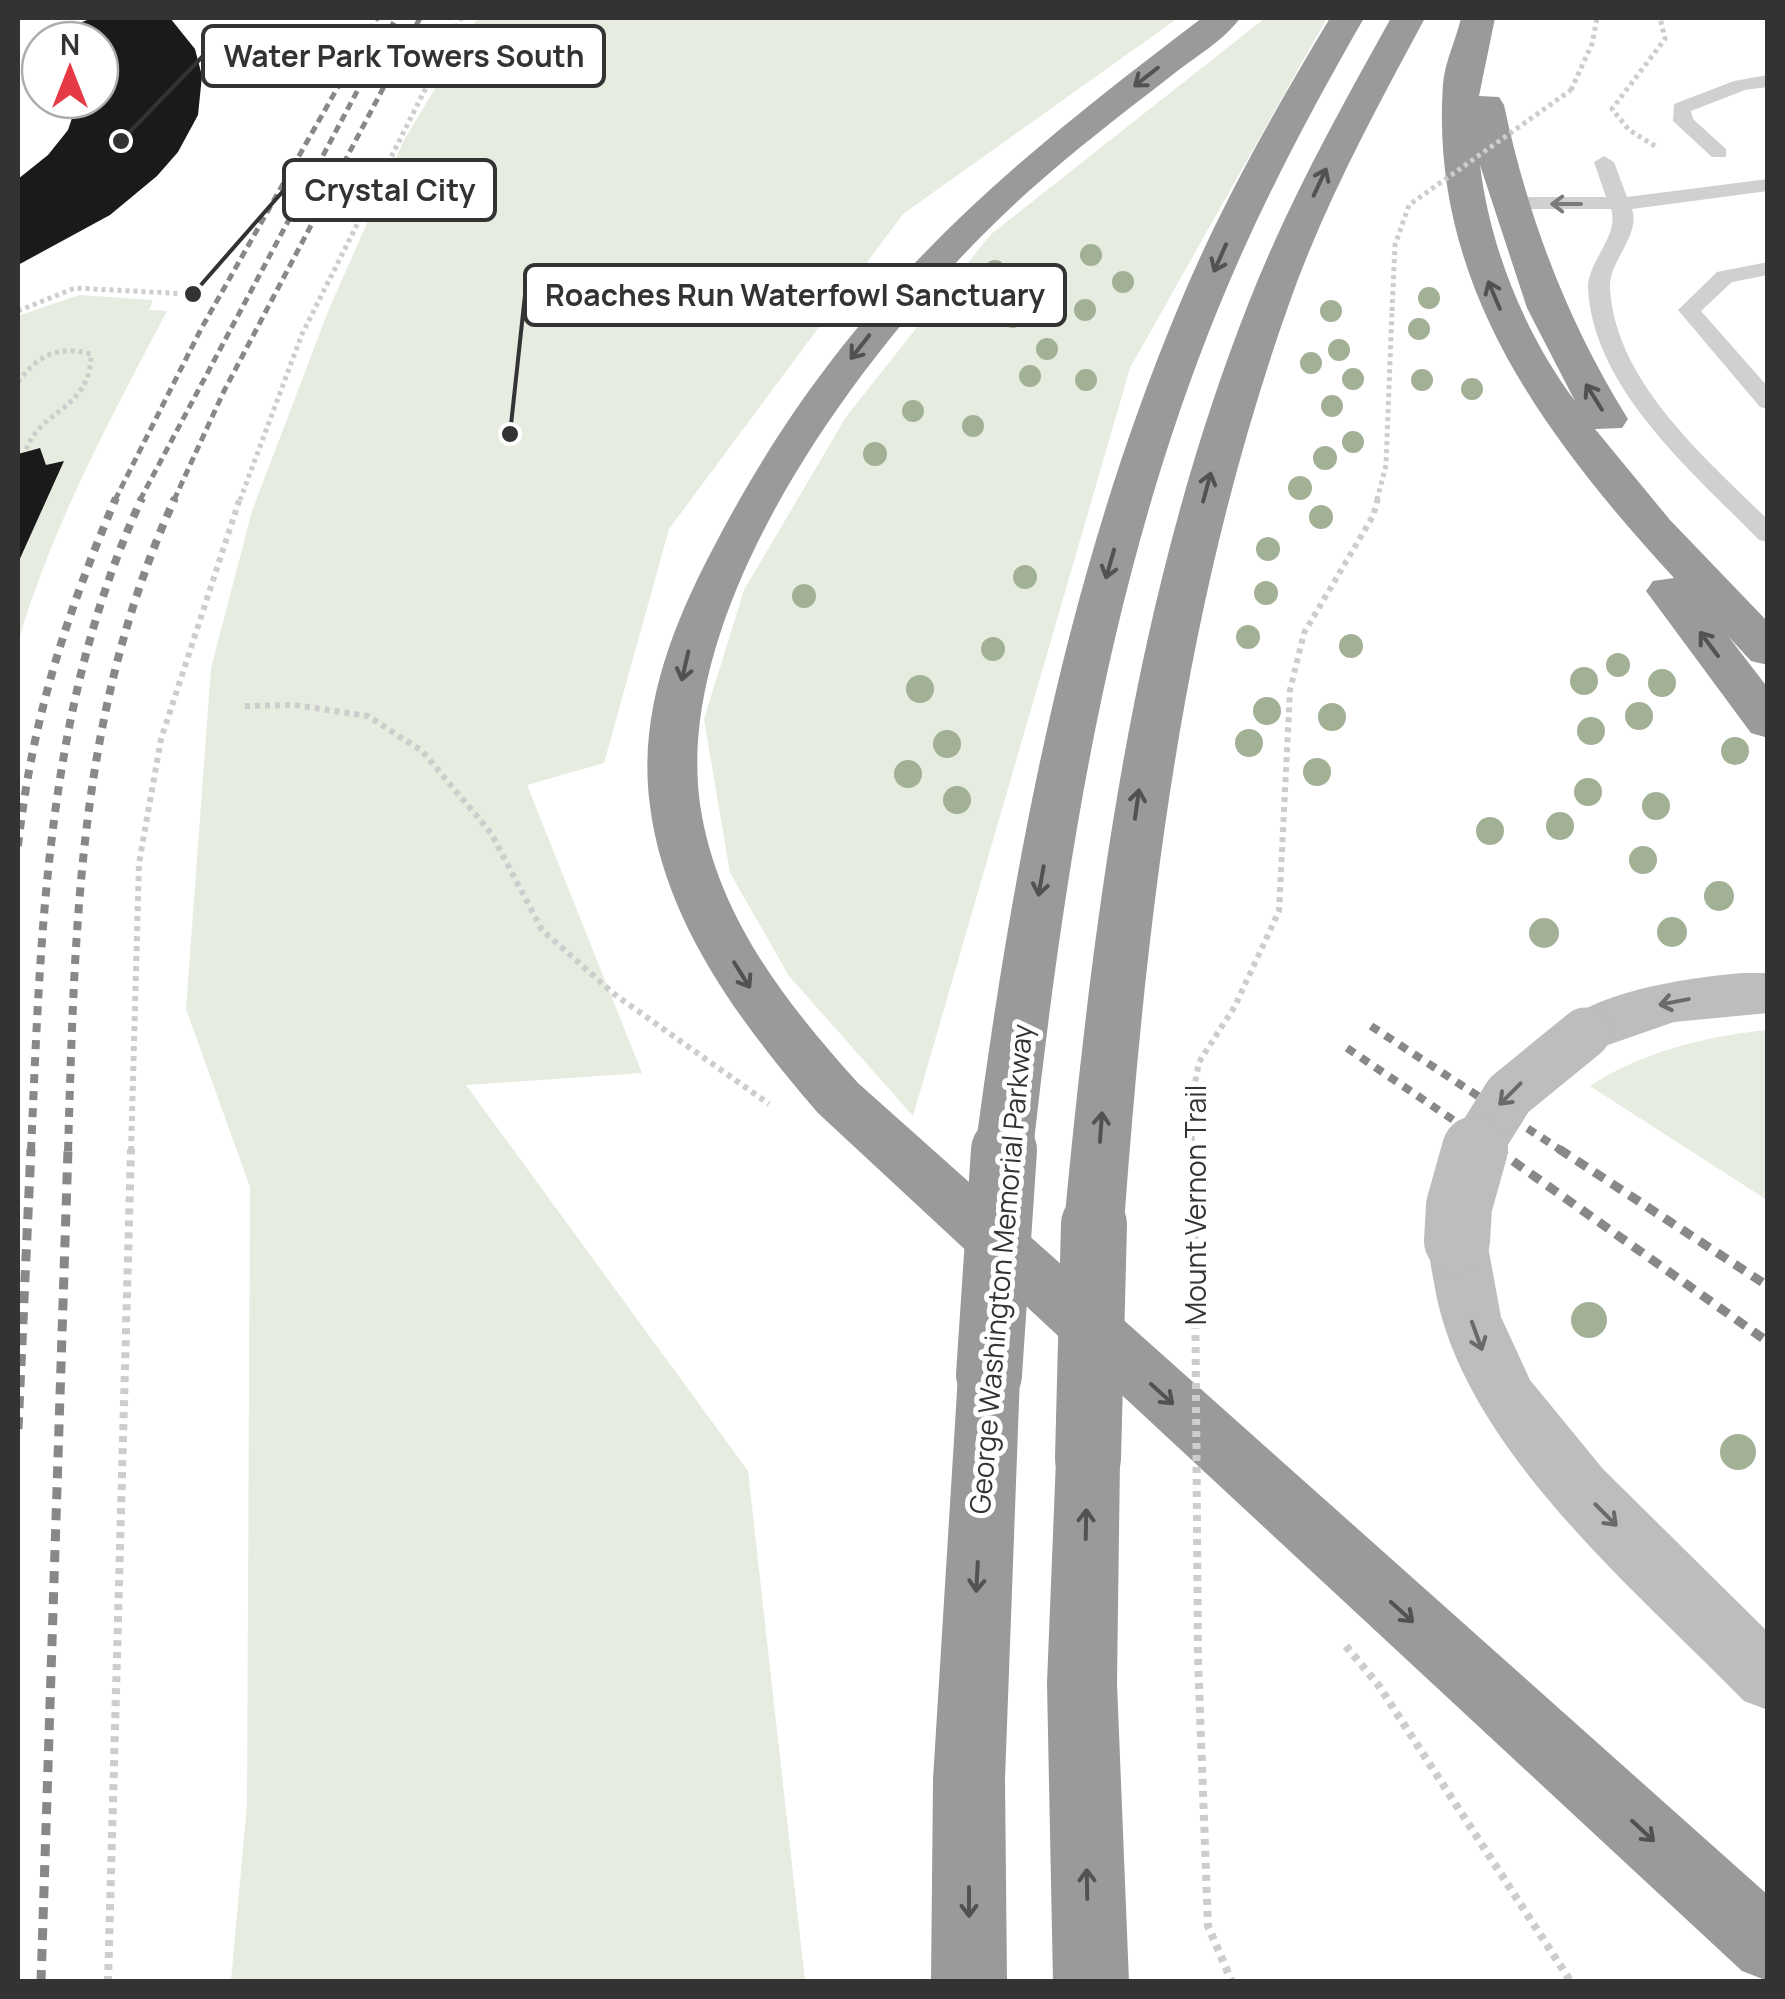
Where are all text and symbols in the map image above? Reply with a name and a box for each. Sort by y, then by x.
north arrow [20,20,120,120]
text: N [60,25,80,63]
callout: Water Park Towers South [203,26,604,86]
text: Water Park Towers South [223,35,585,76]
one-way arrow [1133,66,1160,87]
callout: Crystal City [284,160,495,220]
one-way arrow [1312,168,1331,198]
text: Crystal City [304,169,476,210]
one-way arrow [1550,194,1582,214]
one-way arrow [1210,242,1228,273]
callout: Roaches Run Waterfowl Sanctuary [525,265,1065,325]
text: Roaches Run Waterfowl Sanctuary [545,274,1045,315]
one-way arrow [1484,280,1502,311]
one-way arrow [849,334,871,360]
one-way arrow [1584,384,1604,412]
one-way arrow [1199,471,1217,503]
one-way arrow [1100,548,1119,579]
one-way arrow [1699,631,1720,658]
one-way arrow [675,649,693,681]
one-way arrow [1129,788,1147,820]
one-way arrow [1031,864,1050,897]
one-way arrow [732,960,753,989]
one-way arrow [1659,994,1691,1013]
street label: George Washington Memorial Parkway [960,1022,1040,1515]
one-way arrow [1498,1081,1523,1106]
street label: Mount Vernon Trail [1176,1085,1214,1325]
one-way arrow [1092,1111,1111,1143]
one-way arrow [1469,1319,1487,1350]
one-way arrow [1149,1383,1174,1406]
one-way arrow [1594,1503,1618,1527]
one-way arrow [1077,1509,1096,1541]
one-way arrow [967,1560,986,1592]
one-way arrow [1389,1601,1414,1624]
one-way arrow [1630,1819,1655,1842]
one-way arrow [1078,1869,1097,1901]
one-way arrow [960,1884,978,1917]

